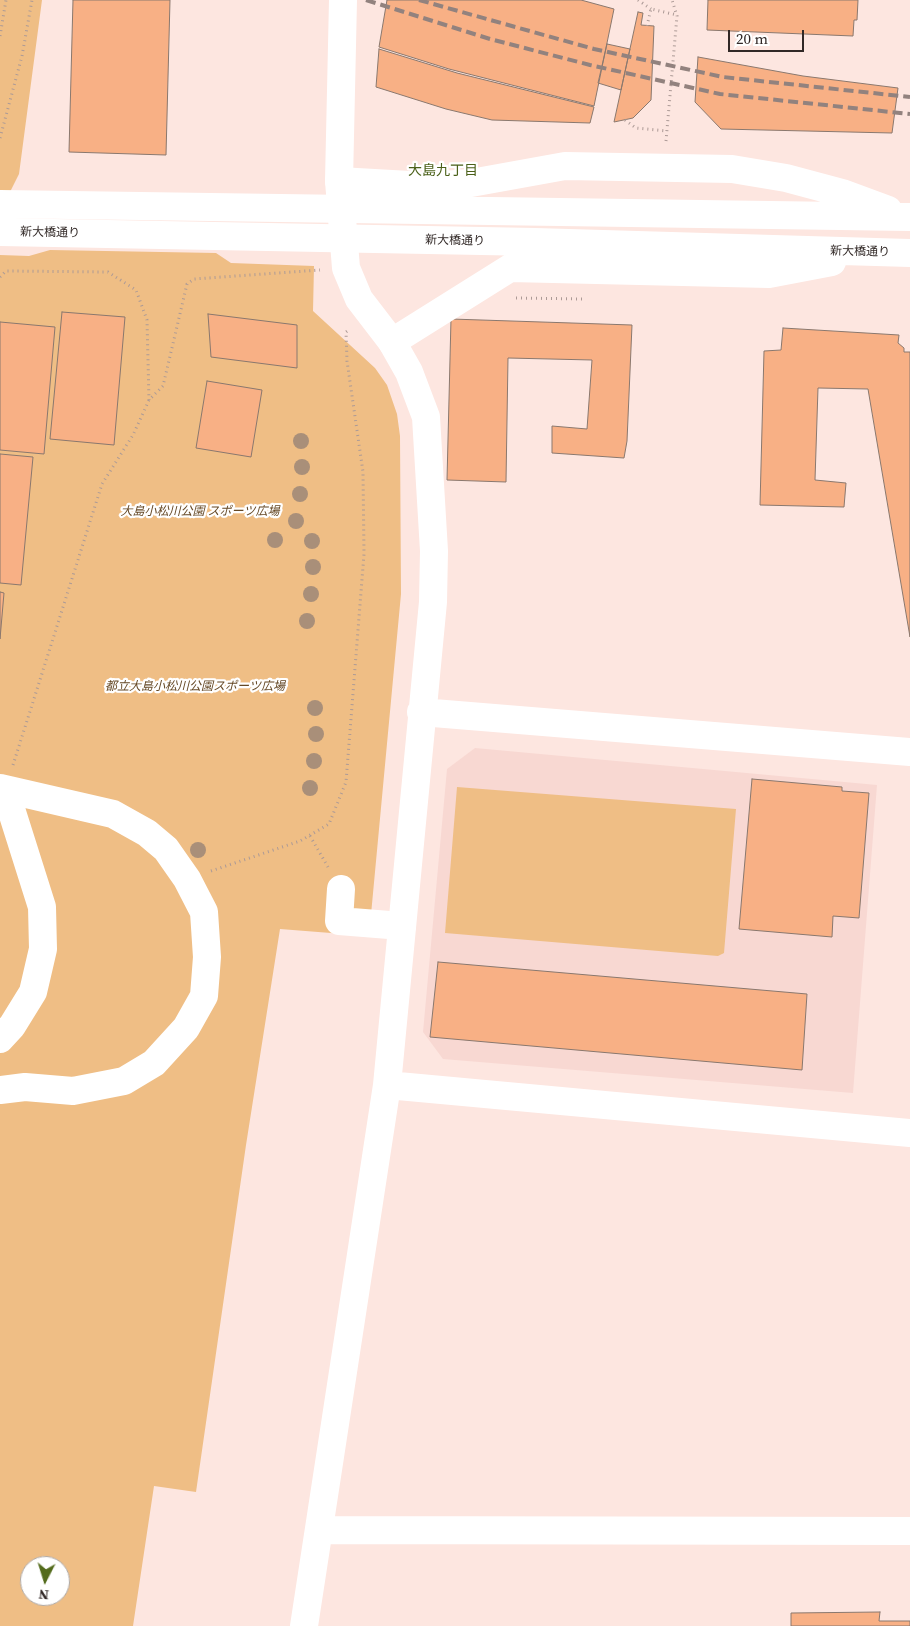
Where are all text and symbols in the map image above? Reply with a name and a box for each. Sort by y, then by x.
scale bar [730,20,806,52]
text: 20 m [736,28,768,49]
district label: 大島九丁目 [408,163,478,179]
street label: 新大橋通り [20,225,80,241]
street label: 新大橋通り [425,233,485,249]
street label: 新大橋通り [830,244,890,260]
park label: 大島小松川公園 スポーツ広場 [121,505,279,519]
park label: 都立大島小松川公園スポーツ広場 [105,680,285,694]
north arrow [20,1556,70,1606]
text: N [38,1585,50,1605]

